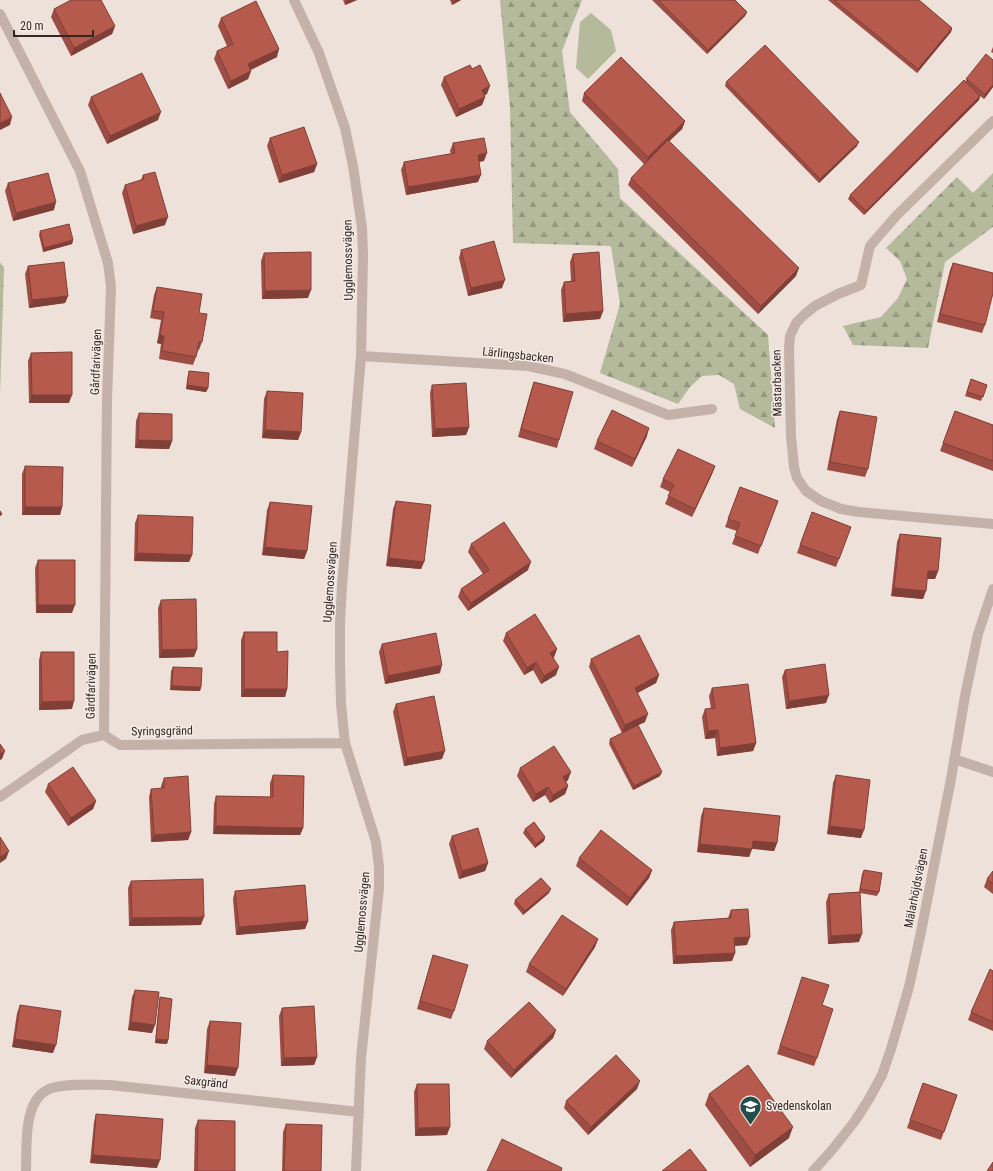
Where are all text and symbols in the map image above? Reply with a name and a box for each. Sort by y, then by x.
scale bar [14,12,93,38]
text: 20 m [20,19,44,33]
street label: Ugglemossvägen [340,219,356,301]
street label: Gårdfarivägen [88,328,104,395]
street label: Lärlingsbacken [482,344,555,366]
street label: Mästarbacken [769,349,785,417]
street label: Ugglemossvägen [320,541,340,623]
street label: Gårdfarivägen [83,652,99,719]
street label: Syringsgränd [131,723,193,739]
street label: Mälarhöjdsvägen [901,847,931,929]
street label: Ugglemossvägen [351,871,373,953]
street label: Saxgränd [183,1073,229,1091]
school or university icon: Svedenskolan [737,1093,763,1126]
place label: Svedenskolan [766,1099,832,1113]

